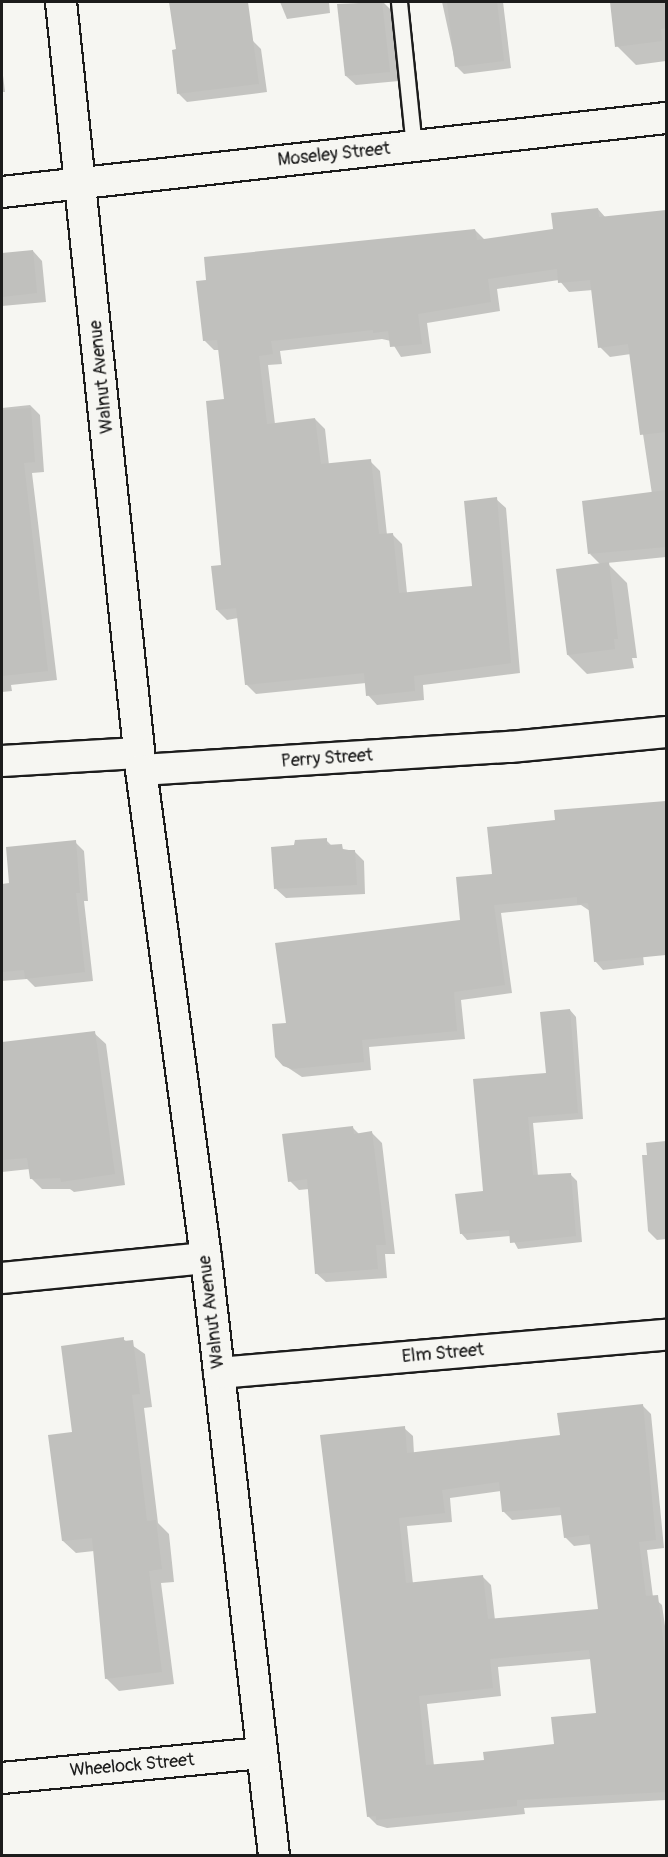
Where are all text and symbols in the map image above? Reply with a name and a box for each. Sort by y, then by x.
street label: Moseley Street [277,138,391,172]
street label: Walnut Avenue [85,319,119,435]
street label: Perry Street [280,745,374,773]
street label: Walnut Avenue [194,1254,230,1370]
street label: Elm Street [401,1340,485,1368]
street label: Wheelock Street [69,1750,195,1782]

